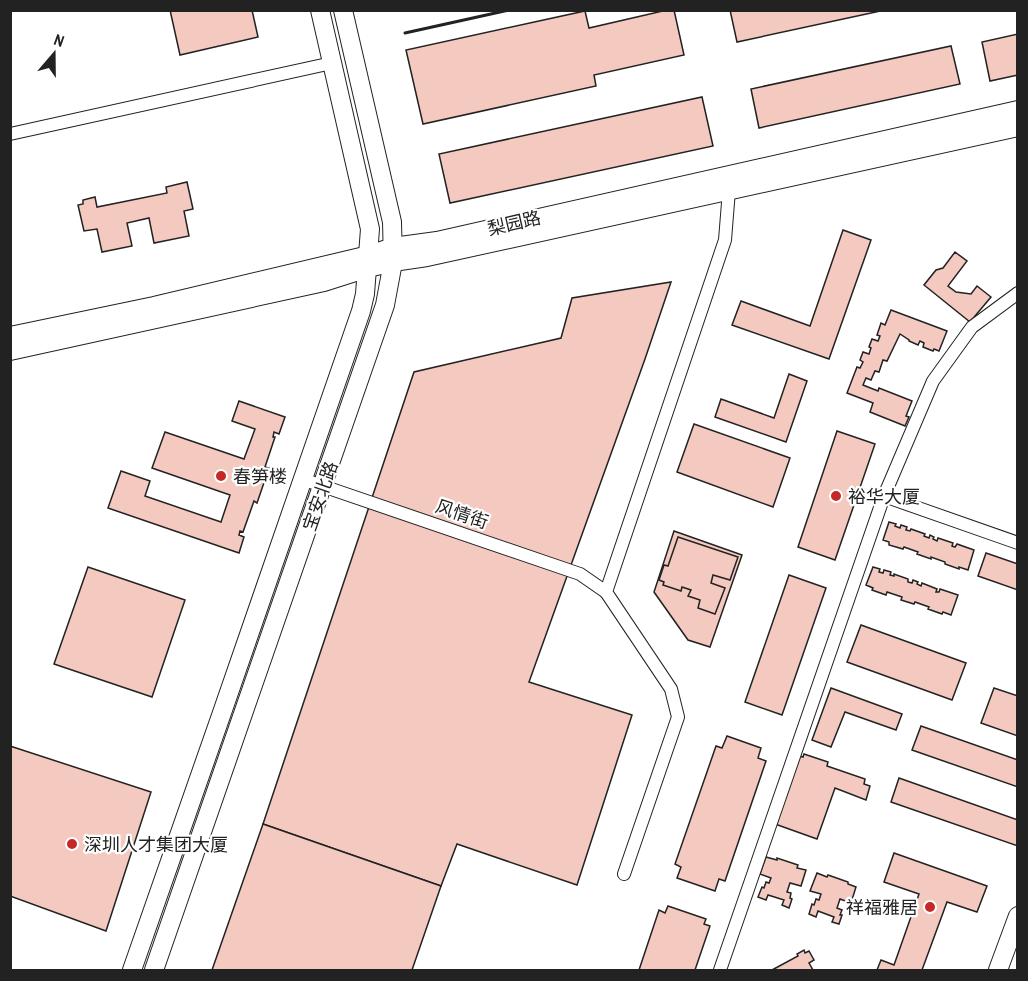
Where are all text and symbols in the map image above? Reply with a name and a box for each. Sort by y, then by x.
north arrow [24,24,84,84]
text: N [51,28,67,52]
street label: 梨园路 [485,205,543,241]
street label: 宝安北路 [296,458,344,534]
place label: 春笋楼 [233,464,287,489]
marker: 春笋楼 [214,469,228,483]
place label: 裕华大厦 [848,484,920,509]
marker: 裕华大厦 [829,489,843,503]
street label: 风情街 [432,493,492,535]
place label: 深圳人才集团大厦 [84,832,228,857]
marker: 深圳人才集团大厦 [65,837,79,851]
place label: 祥福雅居 [846,895,918,920]
marker: 祥福雅居 [923,900,937,914]

